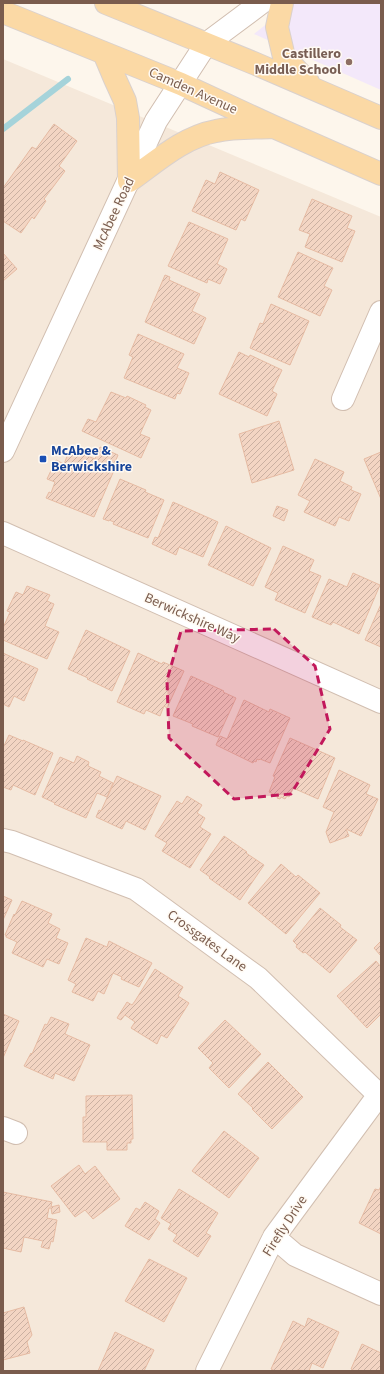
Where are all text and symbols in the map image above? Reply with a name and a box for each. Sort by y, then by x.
place label: Castillero Middle School [254,44,341,80]
marker: Castillero Middle School [344,57,354,67]
street label: Camden Avenue [146,63,240,119]
street label: McAbee Road [88,174,140,254]
place label: McAbee & Berwickshire [51,441,132,477]
marker: McAbee & Berwickshire [38,454,48,464]
street label: Berwickshire Way [141,588,243,648]
street label: Crossgates Lane [163,905,251,977]
street label: Firefly Drive [258,1191,312,1261]

